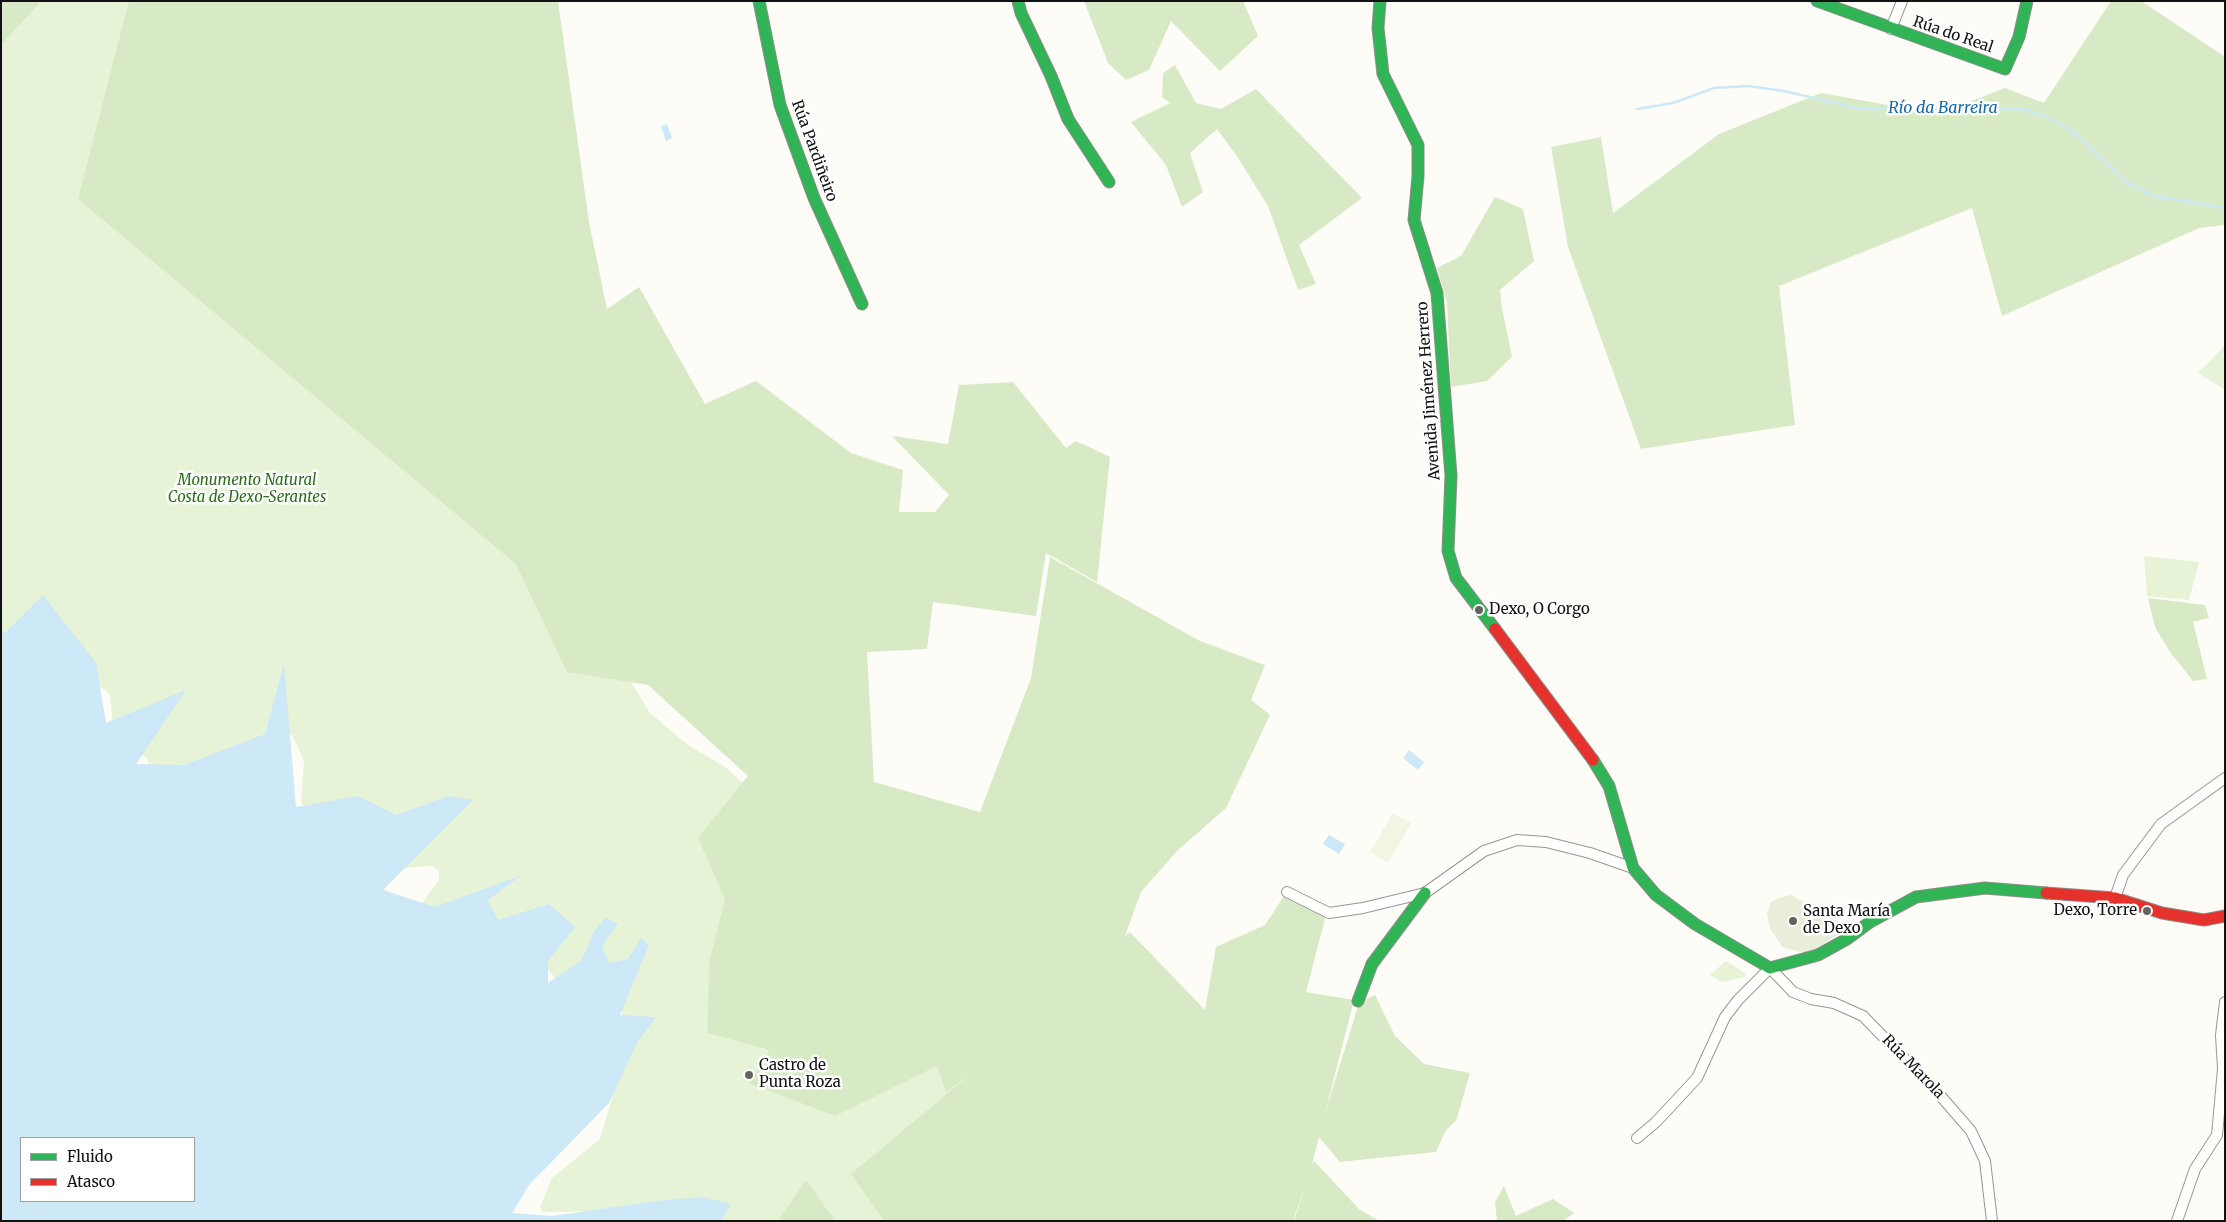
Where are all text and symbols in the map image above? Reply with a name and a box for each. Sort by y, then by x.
street label: Rúa do Real [1911,13,1995,57]
street label: Rúa Pardiñeiro [787,98,841,204]
water label: Río da Barreira [1888,98,1998,118]
street label: Avenida Jiménez Herrero [1414,301,1444,481]
park label: Monumento Natural Costa de Dexo-Serantes [168,472,326,507]
place label: Dexo, O Corgo [1489,601,1590,619]
marker: Dexo, O Corgo [1473,604,1485,616]
place label: Dexo, Torre [2053,902,2137,920]
place label: Santa María de Dexo [1803,903,1890,938]
marker: Dexo, Torre [2141,905,2153,917]
marker: Santa María de Dexo [1787,915,1799,927]
street label: Rúa Marola [1878,1031,1948,1103]
place label: Castro de Punta Roza [759,1057,841,1092]
marker: Castro de Punta Roza [743,1069,755,1081]
legend [20,1137,195,1202]
text: Fluido [67,1147,113,1166]
text: Atasco [67,1172,115,1191]

